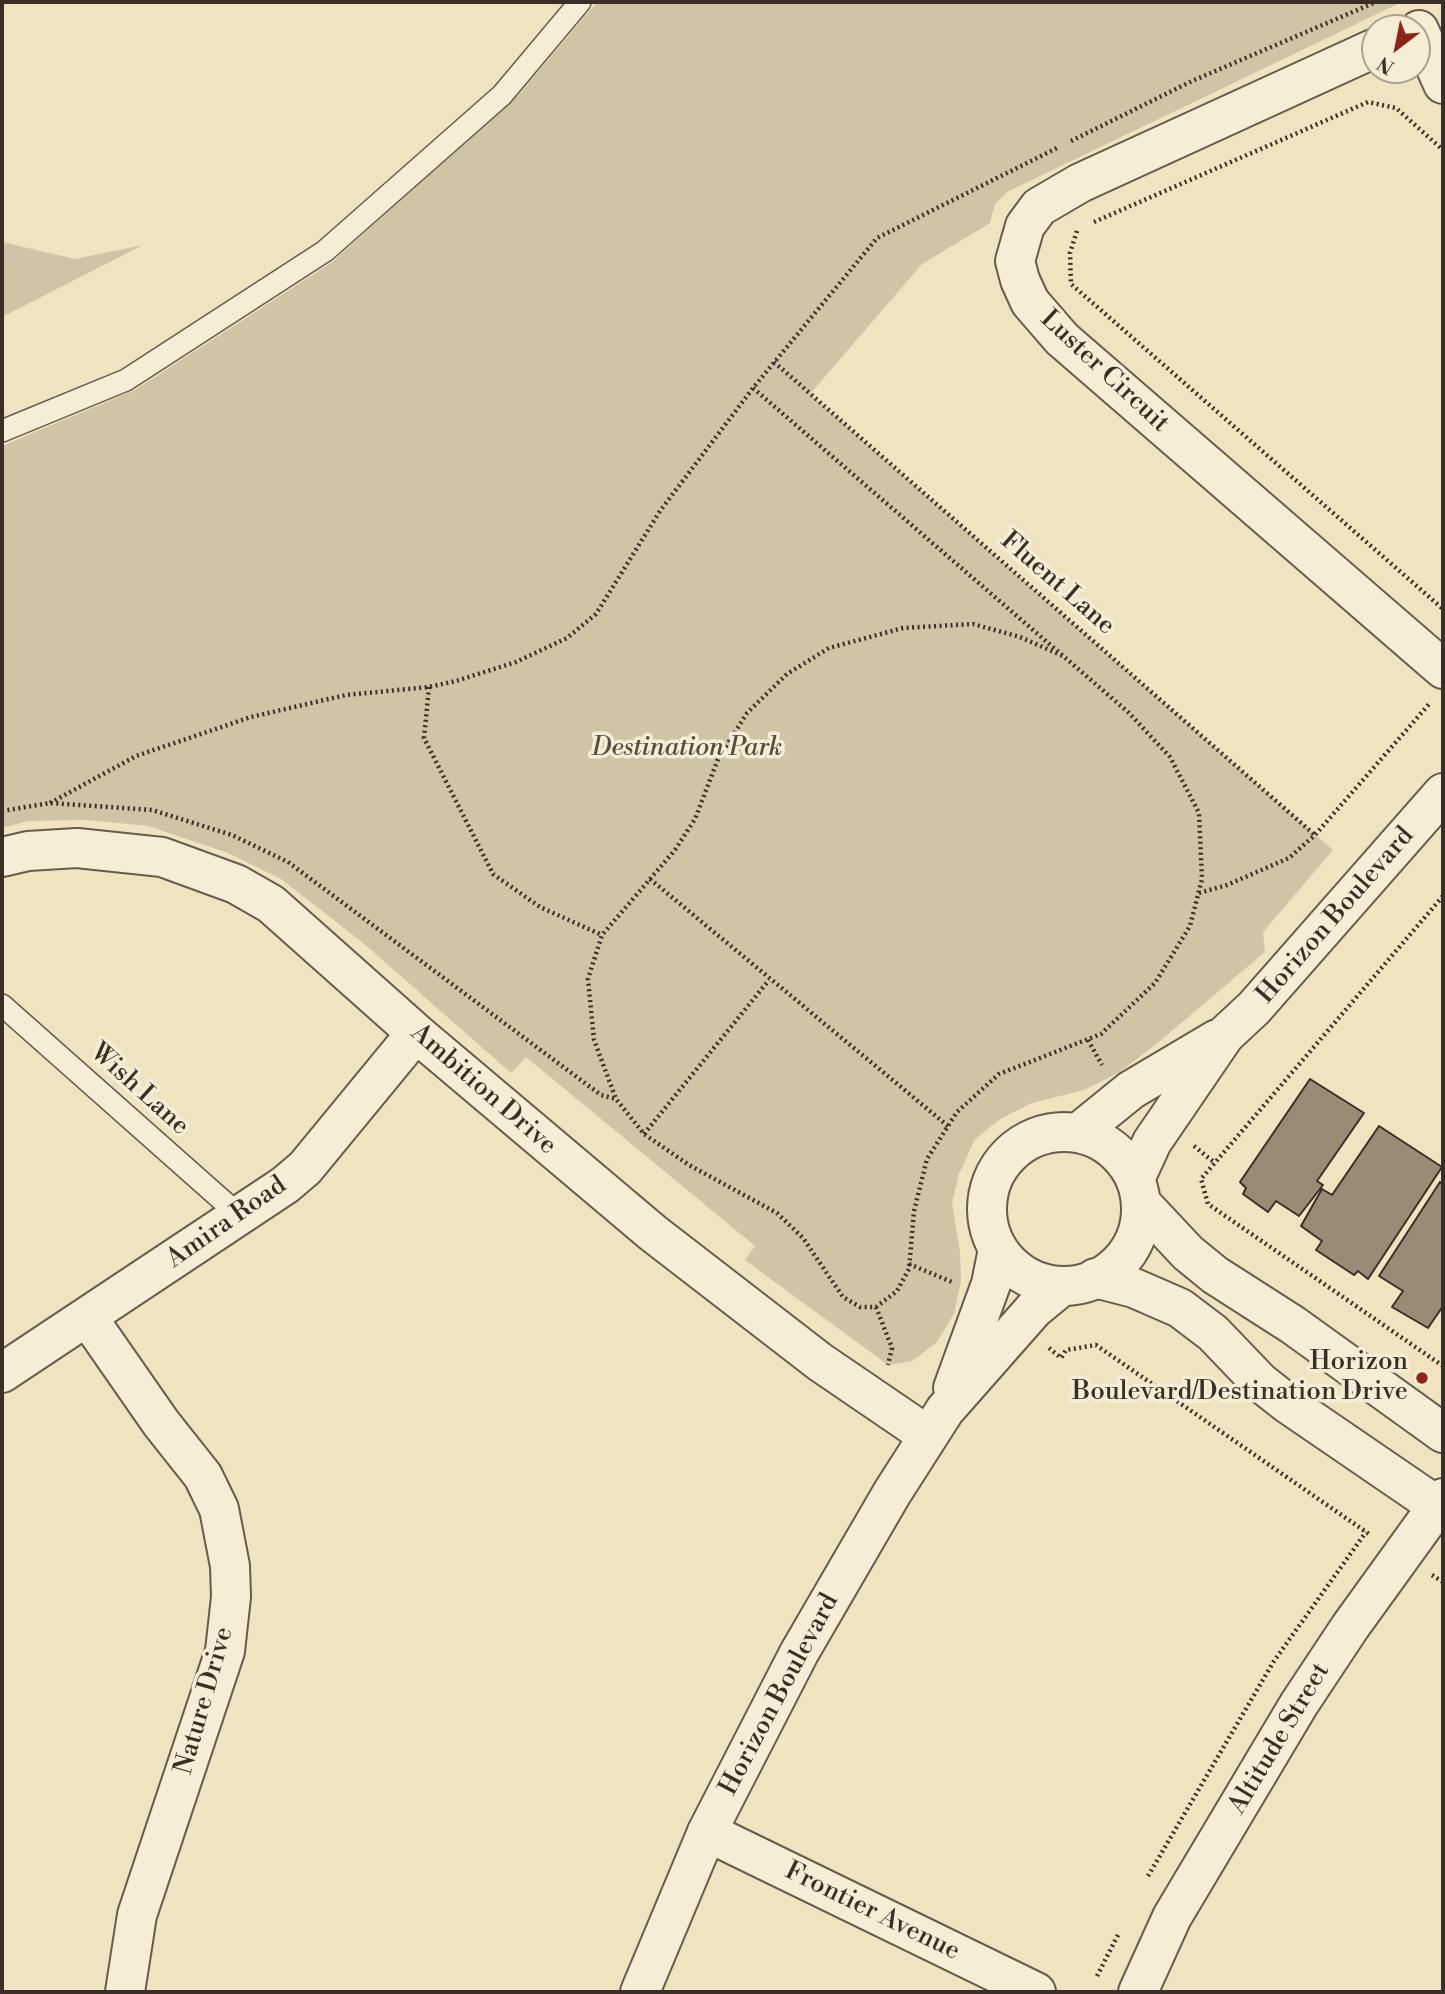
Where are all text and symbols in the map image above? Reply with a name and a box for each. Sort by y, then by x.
north arrow [1361,14,1431,84]
text: N [1373,51,1399,79]
street label: Luster Circuit [1033,304,1175,440]
street label: Fluent Lane [993,526,1121,642]
park label: Destination Park [592,733,782,765]
street label: Horizon Boulevard [1251,821,1421,1011]
street label: Ambition Drive [404,1018,562,1162]
street label: Wish Lane [83,1037,195,1143]
street label: Amira Road [161,1170,293,1276]
place label: Horizon Boulevard/Destination Drive [1072,1347,1408,1408]
marker: Horizon Boulevard/Destination Drive [1414,1370,1430,1386]
street label: Horizon Boulevard [714,1589,846,1801]
street label: Nature Drive [169,1624,241,1778]
street label: Altitude Street [1223,1658,1337,1820]
street label: Frontier Avenue [779,1856,965,1968]

